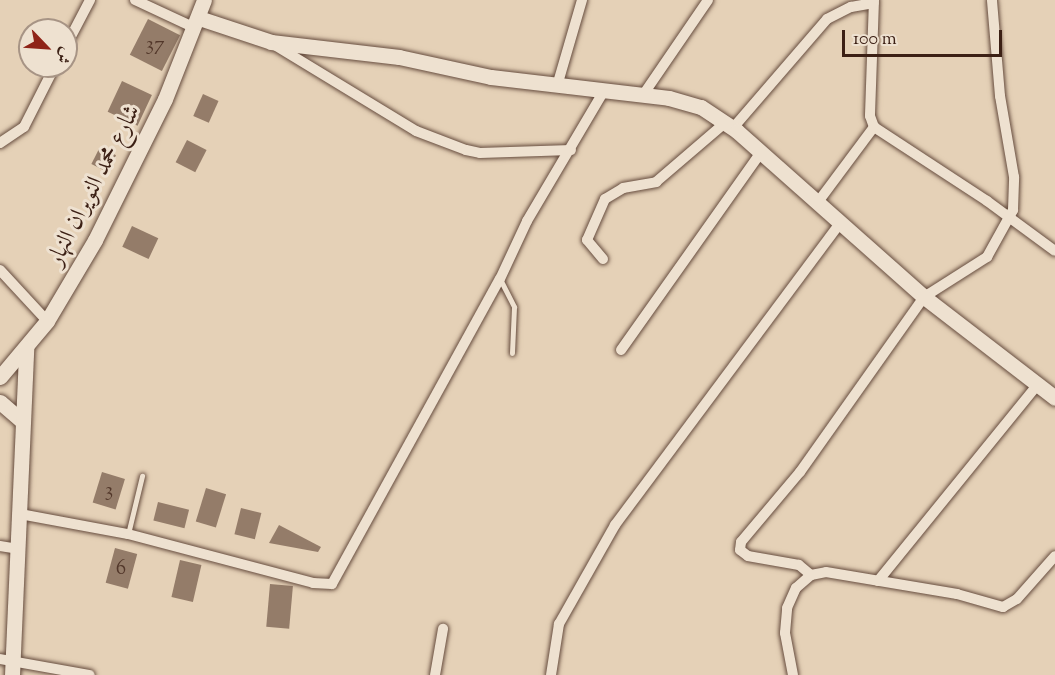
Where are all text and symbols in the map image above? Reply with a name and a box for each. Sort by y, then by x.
north arrow [18,18,78,78]
scale bar [845,18,1006,56]
text: 100 m [853,27,897,53]
house number: 37 [145,32,165,58]
text: ش [49,43,77,67]
street label: شارع محمد النويران النهار [42,101,148,271]
house number: 3 [105,478,113,504]
house number: 6 [116,556,126,582]

